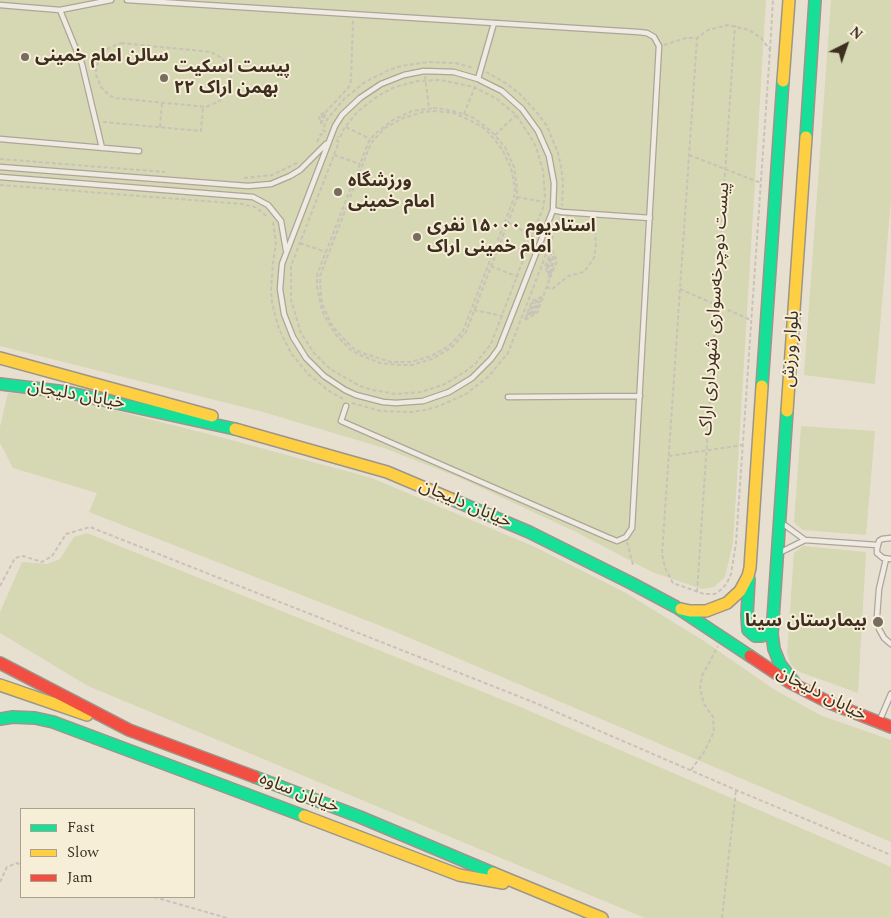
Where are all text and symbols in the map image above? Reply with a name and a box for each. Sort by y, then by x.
north arrow [821,20,871,70]
text: N [845,22,867,45]
place label: سالن امام خمینی [35,46,169,68]
marker: سالن امام خمینی [19,51,31,63]
place label: پیست اسکیت ۲۲ بهمن اراک [174,57,290,100]
marker: پیست اسکیت ۲۲ بهمن اراک [158,72,170,84]
place label: ورزشگاه امام خمینی [348,171,435,213]
street label: پیست دوچرخه‌سواری شهرداری اراک [696,181,736,437]
marker: ورزشگاه امام خمینی [332,186,344,198]
place label: استادیوم ۱۵۰۰۰ نفری امام خمینی اراک [427,216,596,258]
marker: استادیوم ۱۵۰۰۰ نفری امام خمینی اراک [411,231,423,243]
street label: بلوار ورزش [779,310,805,388]
street label: خیابان دلیجان [26,377,126,415]
street label: خیابان دلیجان [415,476,515,534]
place label: بیمارستان سینا [745,611,867,633]
marker: بیمارستان سینا [871,615,885,629]
street label: خیابان دلیجان [772,663,870,727]
street label: خیابان ساوه [256,769,342,819]
legend [20,808,195,898]
text: Fast [67,816,95,839]
text: Slow [67,841,99,864]
text: Jam [67,866,93,889]

